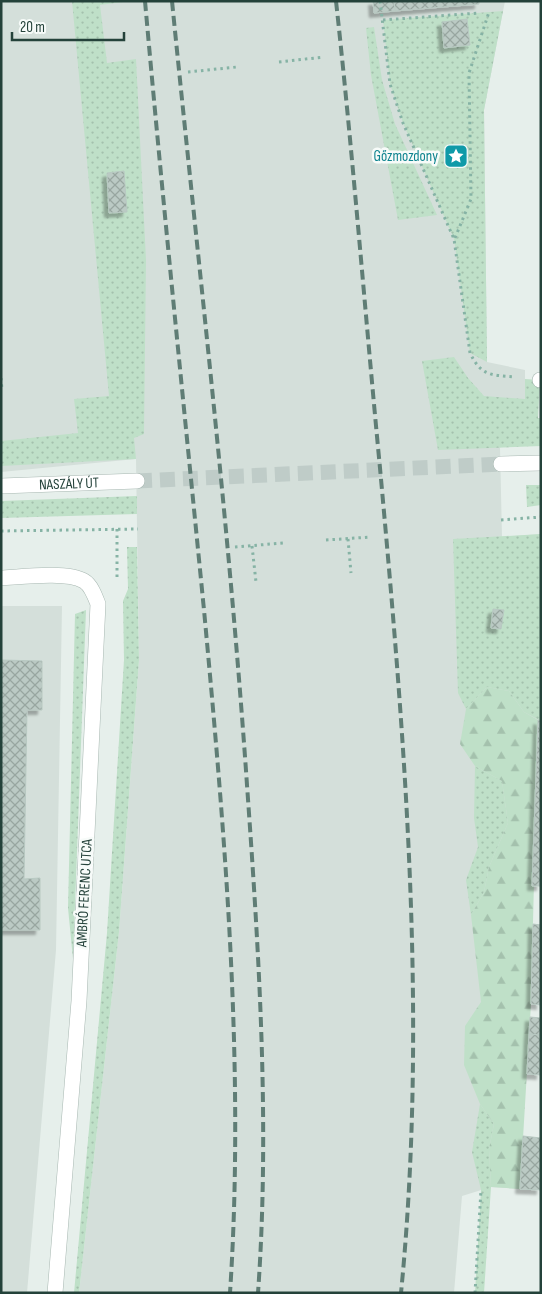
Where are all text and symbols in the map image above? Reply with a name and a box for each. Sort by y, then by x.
scale bar [12,10,125,42]
text: 20 m [20,18,45,37]
place icon: Gőzmozdony [443,143,469,169]
place label: Gőzmozdony [373,147,438,166]
street label: NASZÁLY ÚT [39,473,99,495]
street label: AMBRÓ FERENC UTCA [72,838,97,948]

